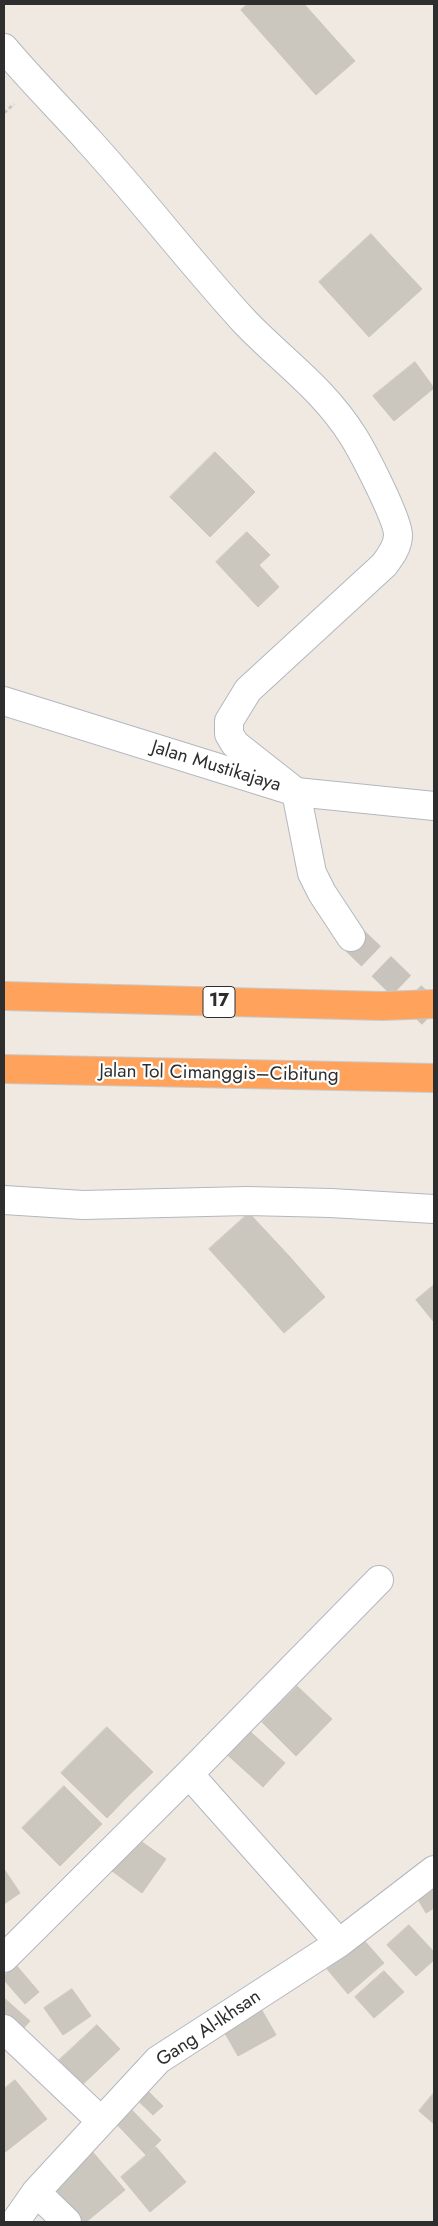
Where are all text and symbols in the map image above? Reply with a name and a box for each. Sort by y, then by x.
street label: Jalan Mustikajaya [149,736,283,798]
road number: 17 [203,986,235,1018]
street label: Jalan Tol Cimanggis–Cibitung [99,1061,339,1087]
street label: Gang Al-Ikhsan [152,1986,266,2072]

